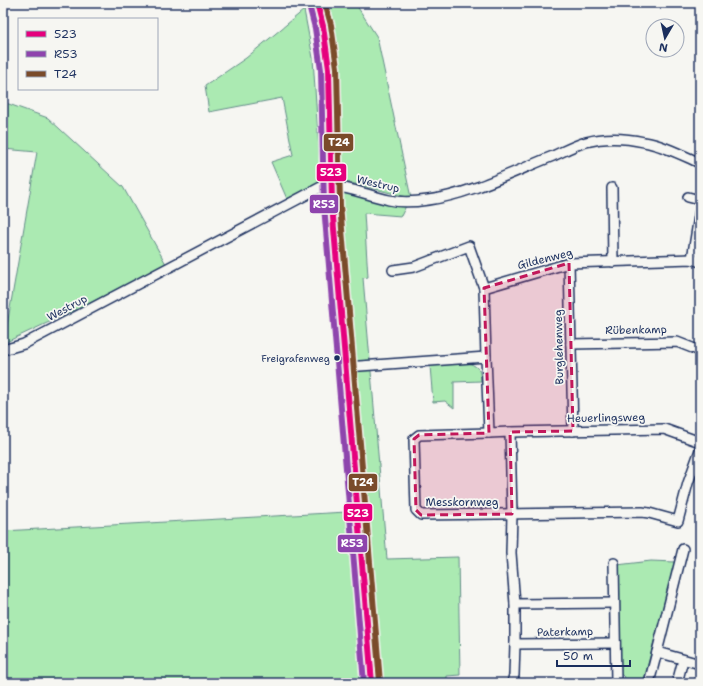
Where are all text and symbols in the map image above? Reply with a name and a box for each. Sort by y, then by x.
legend [18,18,158,90]
north arrow [645,18,685,58]
text: 523 [54,26,77,42]
text: N [658,39,669,55]
text: R53 [54,46,78,62]
text: T24 [54,66,77,82]
line badge: T24 [323,133,354,152]
text: T24 [328,135,350,150]
line badge: 523 [316,163,347,182]
text: 523 [320,165,342,180]
street label: Westrup [355,172,401,196]
line badge: R53 [309,194,339,214]
text: R53 [313,197,336,212]
street label: Gildenweg [516,245,574,273]
street label: Westrup [44,291,90,325]
street label: Burglehenweg [551,309,567,385]
street label: Rübenkamp [605,322,667,338]
place label: Freigrafenweg [261,352,330,365]
marker: Freigrafenweg [332,353,342,363]
street label: Heuerlingsweg [567,410,645,426]
line badge: T24 [348,473,378,492]
text: T24 [352,475,374,490]
street label: Messkornweg [425,495,499,510]
line badge: 523 [343,503,373,522]
text: 523 [347,506,369,521]
line badge: R53 [337,534,368,553]
text: R53 [341,536,364,551]
street label: Paterkamp [537,624,593,640]
scale bar [557,642,630,668]
text: 50 m [563,648,593,664]

